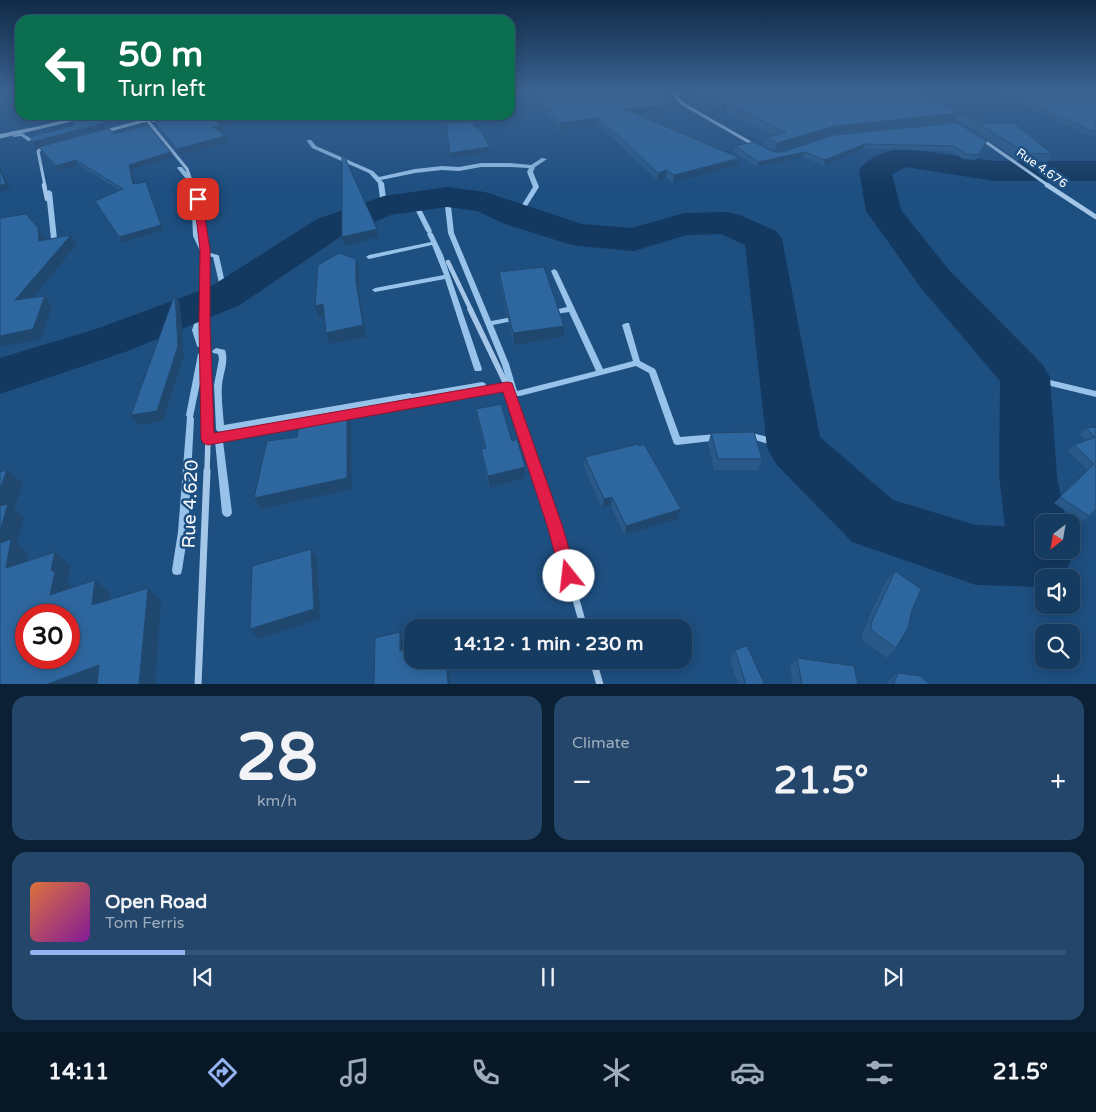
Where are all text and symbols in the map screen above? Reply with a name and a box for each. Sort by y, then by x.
text: 50 m [118,34,203,76]
icon: left [35,35,100,100]
text: Turn left [118,76,206,102]
street label: Rue 4.676 [1014,145,1070,191]
pin [177,178,219,220]
icon: arrive [184,185,212,213]
street label: Rue 4.620 [177,459,203,549]
north arrow [1035,514,1080,559]
map controls [1035,514,1080,669]
position arrow [542,549,594,601]
button: sound [1035,569,1080,614]
speed limit sign: 30 [15,604,80,669]
button: search [1035,624,1080,669]
text: 14:12 · 1 min · 230 m [452,633,644,655]
text: 28 [236,719,318,798]
text: Climate [572,733,630,753]
text: 21.5° [774,758,869,804]
text: − [572,765,592,799]
text: + [1050,765,1066,799]
text: km/h [257,791,297,811]
text: Open Road [105,891,207,913]
text: Tom Ferris [105,913,184,933]
icon: previous [189,963,217,991]
icon: pause [534,963,562,991]
icon: next [879,963,907,991]
icon: directions [205,1055,240,1090]
icon: music [337,1055,372,1090]
icon: phone [468,1055,503,1090]
icon: climate [599,1055,634,1090]
icon: car [730,1055,765,1090]
icon: filters [862,1055,897,1090]
text: 14:11 [48,1059,109,1085]
text: 21.5° [993,1059,1048,1085]

